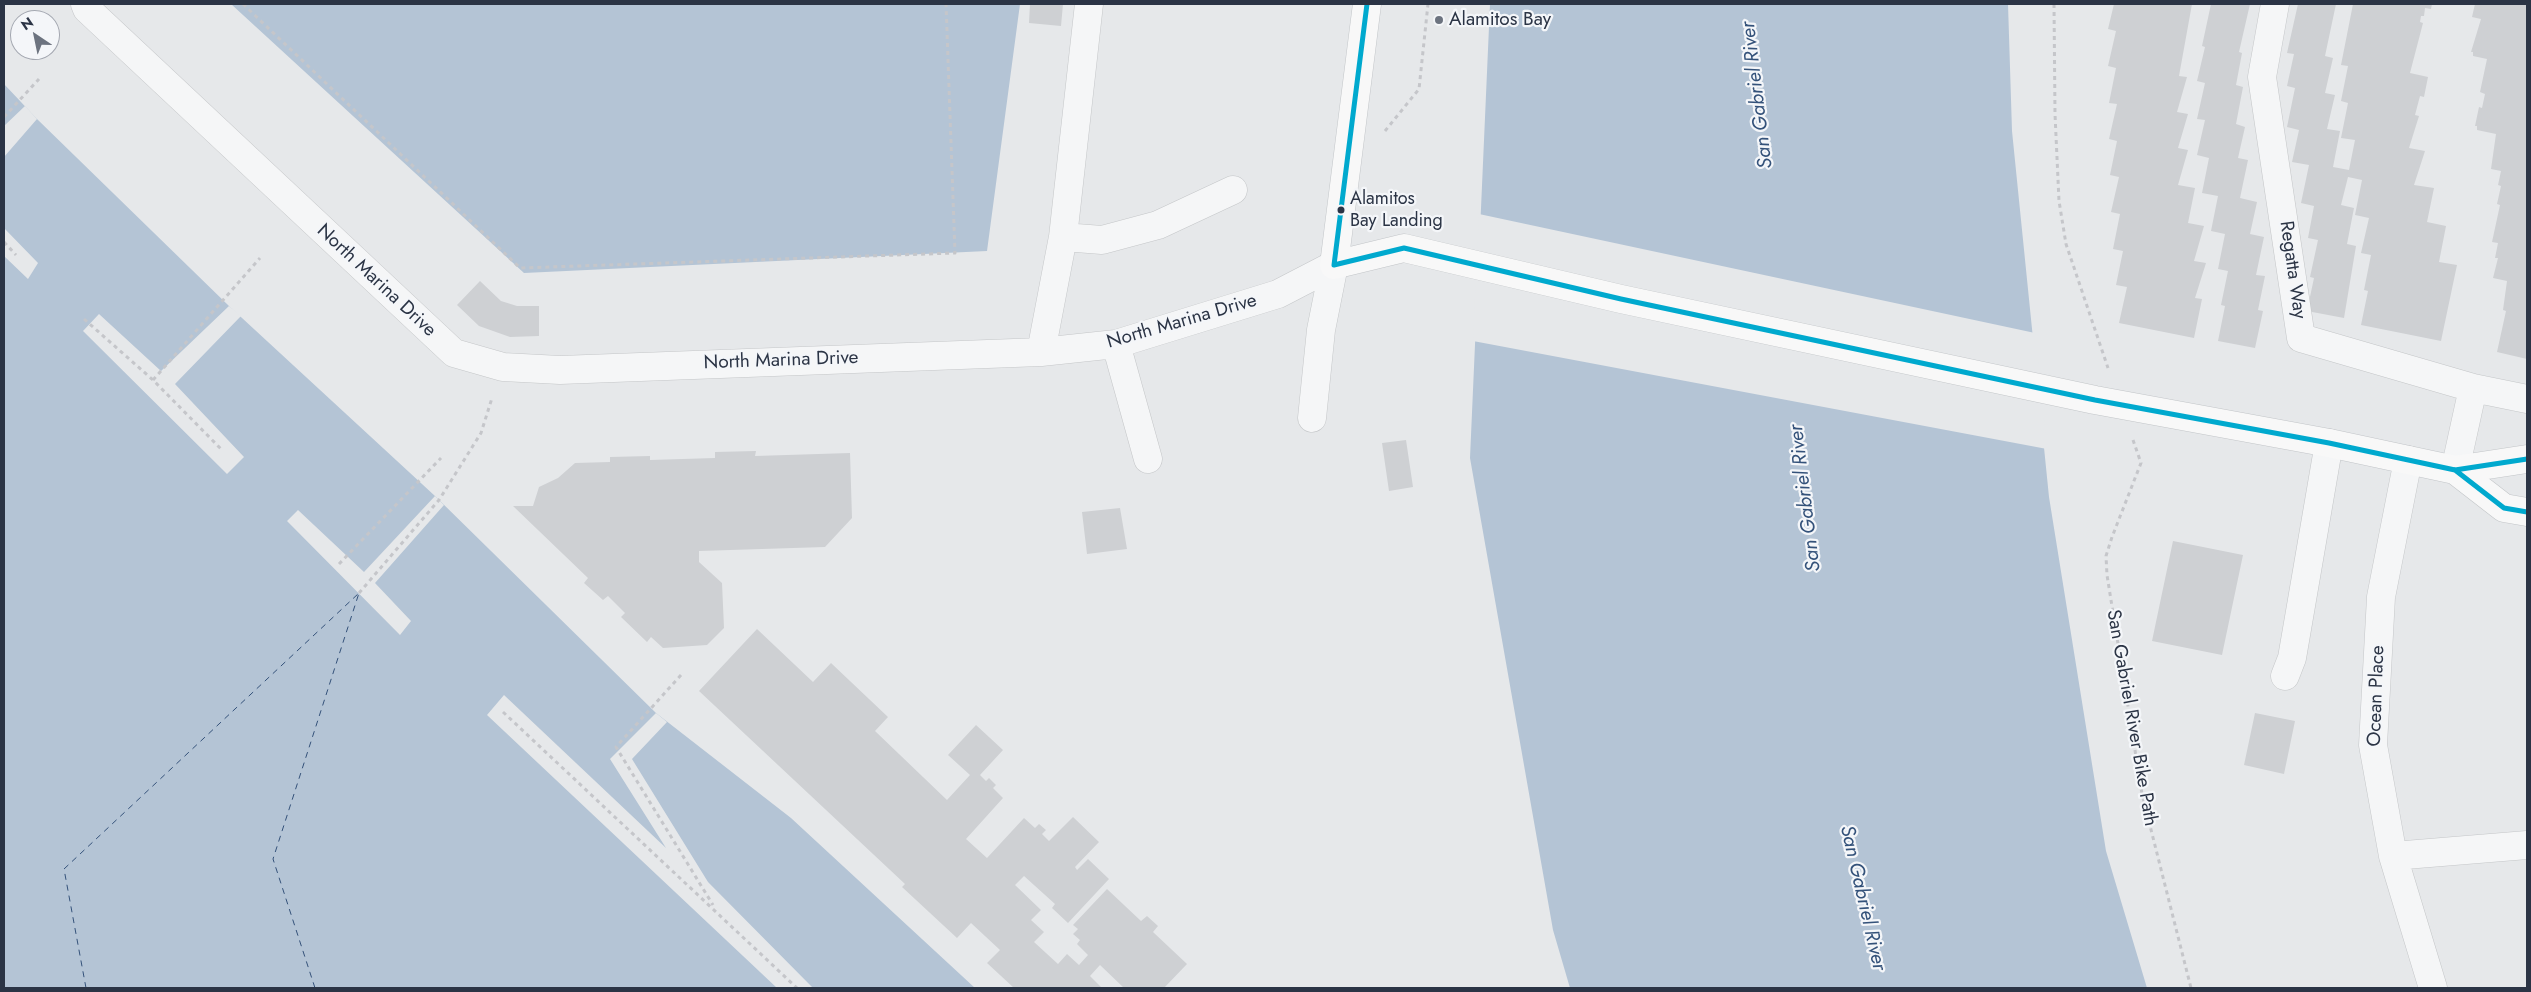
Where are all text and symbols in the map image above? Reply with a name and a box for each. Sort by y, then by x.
place label: Alamitos Bay [1449,9,1551,31]
north arrow [10,10,60,60]
text: N [17,12,37,35]
marker: Alamitos Bay [1433,14,1445,26]
water label: San Gabriel River [1737,20,1779,170]
place label: Alamitos Bay Landing [1350,189,1443,232]
marker: Alamitos Bay Landing [1336,205,1346,215]
street label: North Marina Drive [312,220,440,342]
street label: Regatta Way [2274,220,2310,320]
street label: North Marina Drive [1104,290,1260,354]
street label: North Marina Drive [703,347,859,375]
water label: San Gabriel River [1785,423,1827,573]
street label: San Gabriel River Bike Path [2101,608,2161,828]
street label: Ocean Place [2364,645,2390,747]
water label: San Gabriel River [1834,823,1890,973]

